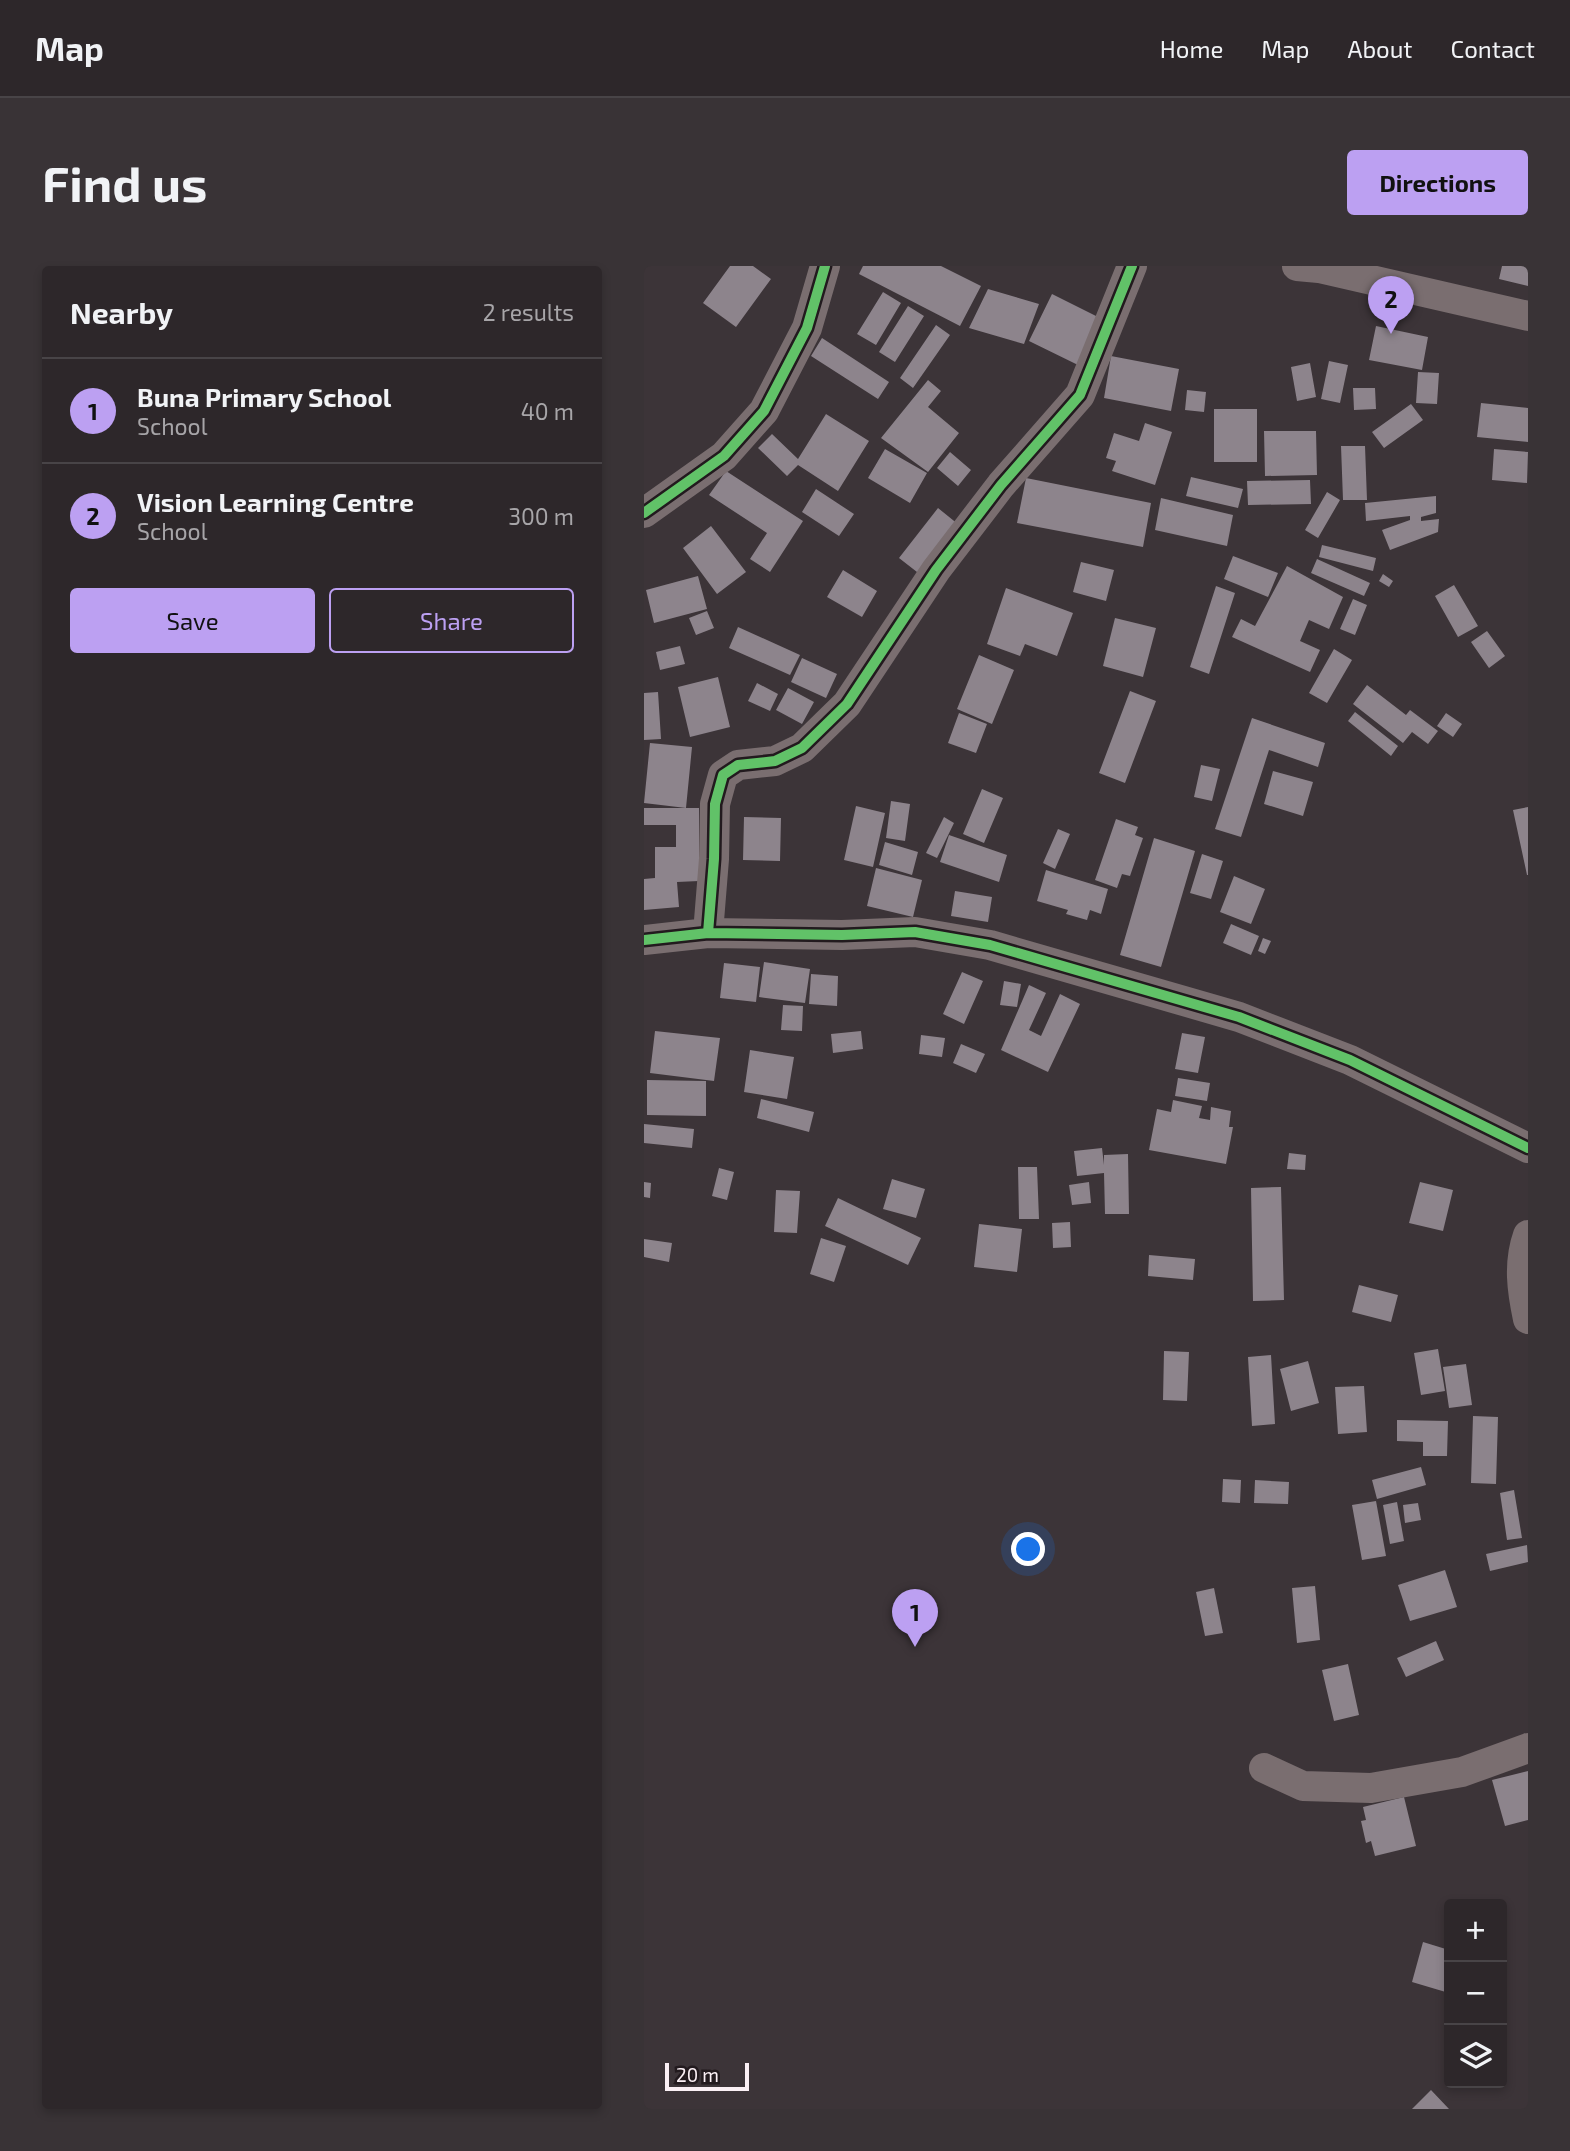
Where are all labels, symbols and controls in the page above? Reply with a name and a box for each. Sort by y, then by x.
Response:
text: Map [35,28,104,68]
text: Home [1160,34,1223,63]
text: Map [1261,34,1309,63]
text: About [1347,34,1413,63]
text: Contact [1451,34,1535,63]
button: Directions [1347,150,1528,215]
text: Find us [42,153,207,212]
pin: 2 [1368,276,1414,334]
text: Nearby [70,294,173,330]
text: 2 results [483,298,574,326]
text: Buna Primary School [137,381,391,412]
text: 1 [88,397,98,425]
text: 40 m [521,397,574,425]
text: School [137,412,207,440]
text: Vision Learning Centre [137,486,414,517]
text: 2 [86,502,100,530]
text: 300 m [508,502,574,530]
text: School [137,517,207,545]
button: Save [70,588,315,653]
button: Share [329,588,574,653]
your location [1011,1532,1045,1566]
pin: 1 [892,1589,938,1647]
map controls [1444,1899,1507,2088]
button: + [1444,1899,1507,1962]
button: − [1444,1962,1507,2025]
button: layers [1444,2025,1507,2088]
scale bar [665,2060,749,2092]
text: 20 m [676,2063,719,2086]

